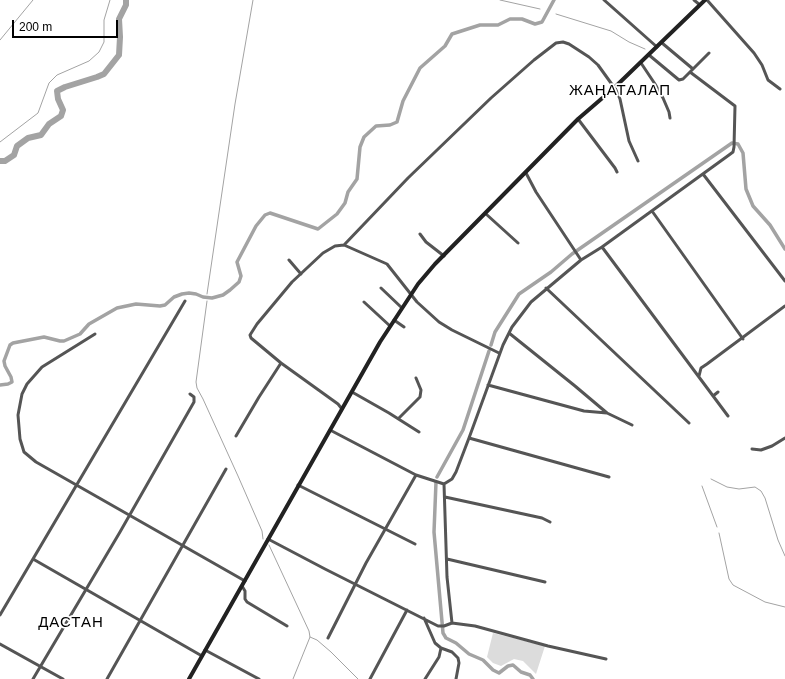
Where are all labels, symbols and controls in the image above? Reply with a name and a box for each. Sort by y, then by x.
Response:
scale bar [14,12,120,38]
text: 200 m [19,20,52,34]
district label: ЖАҢАТАЛАП [569,82,671,100]
district label: ДАСТАН [38,614,104,632]

